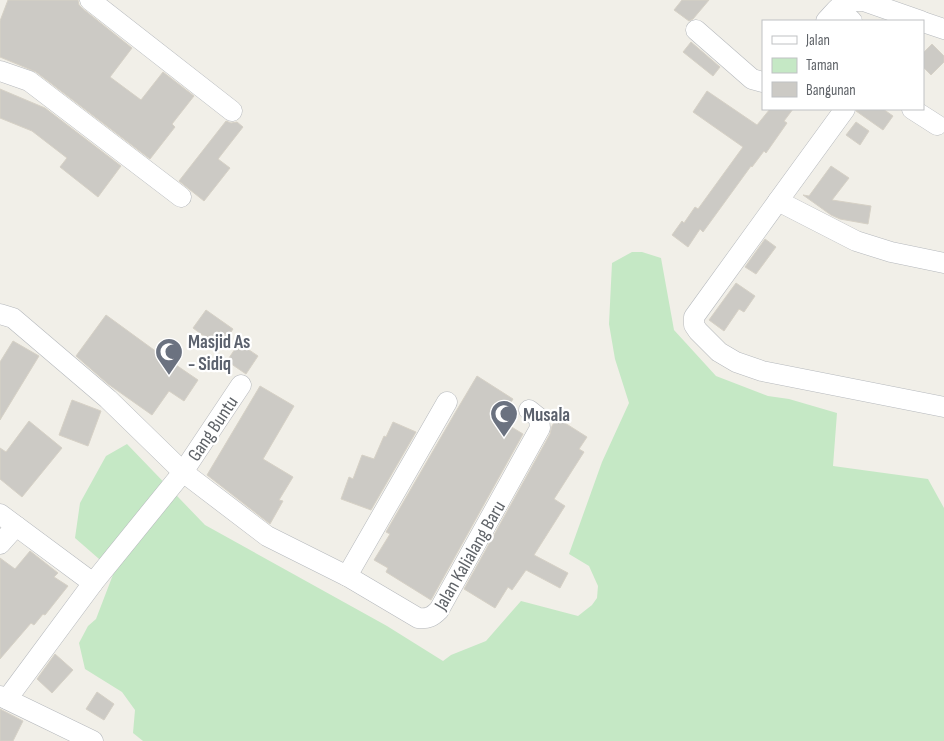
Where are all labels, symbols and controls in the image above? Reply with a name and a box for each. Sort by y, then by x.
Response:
legend [762,20,924,110]
text: Jalan [805,31,830,50]
text: Taman [806,56,839,75]
text: Bangunan [806,81,856,100]
place label: Masjid As - Sidiq [188,331,250,376]
mosque icon: Masjid As - Sidiq [154,337,184,376]
street label: Gang Buntu [183,392,243,466]
mosque icon: Musala [489,399,519,438]
place label: Musala [523,404,570,427]
street label: Jalan Kalialang Baru [429,497,511,615]

